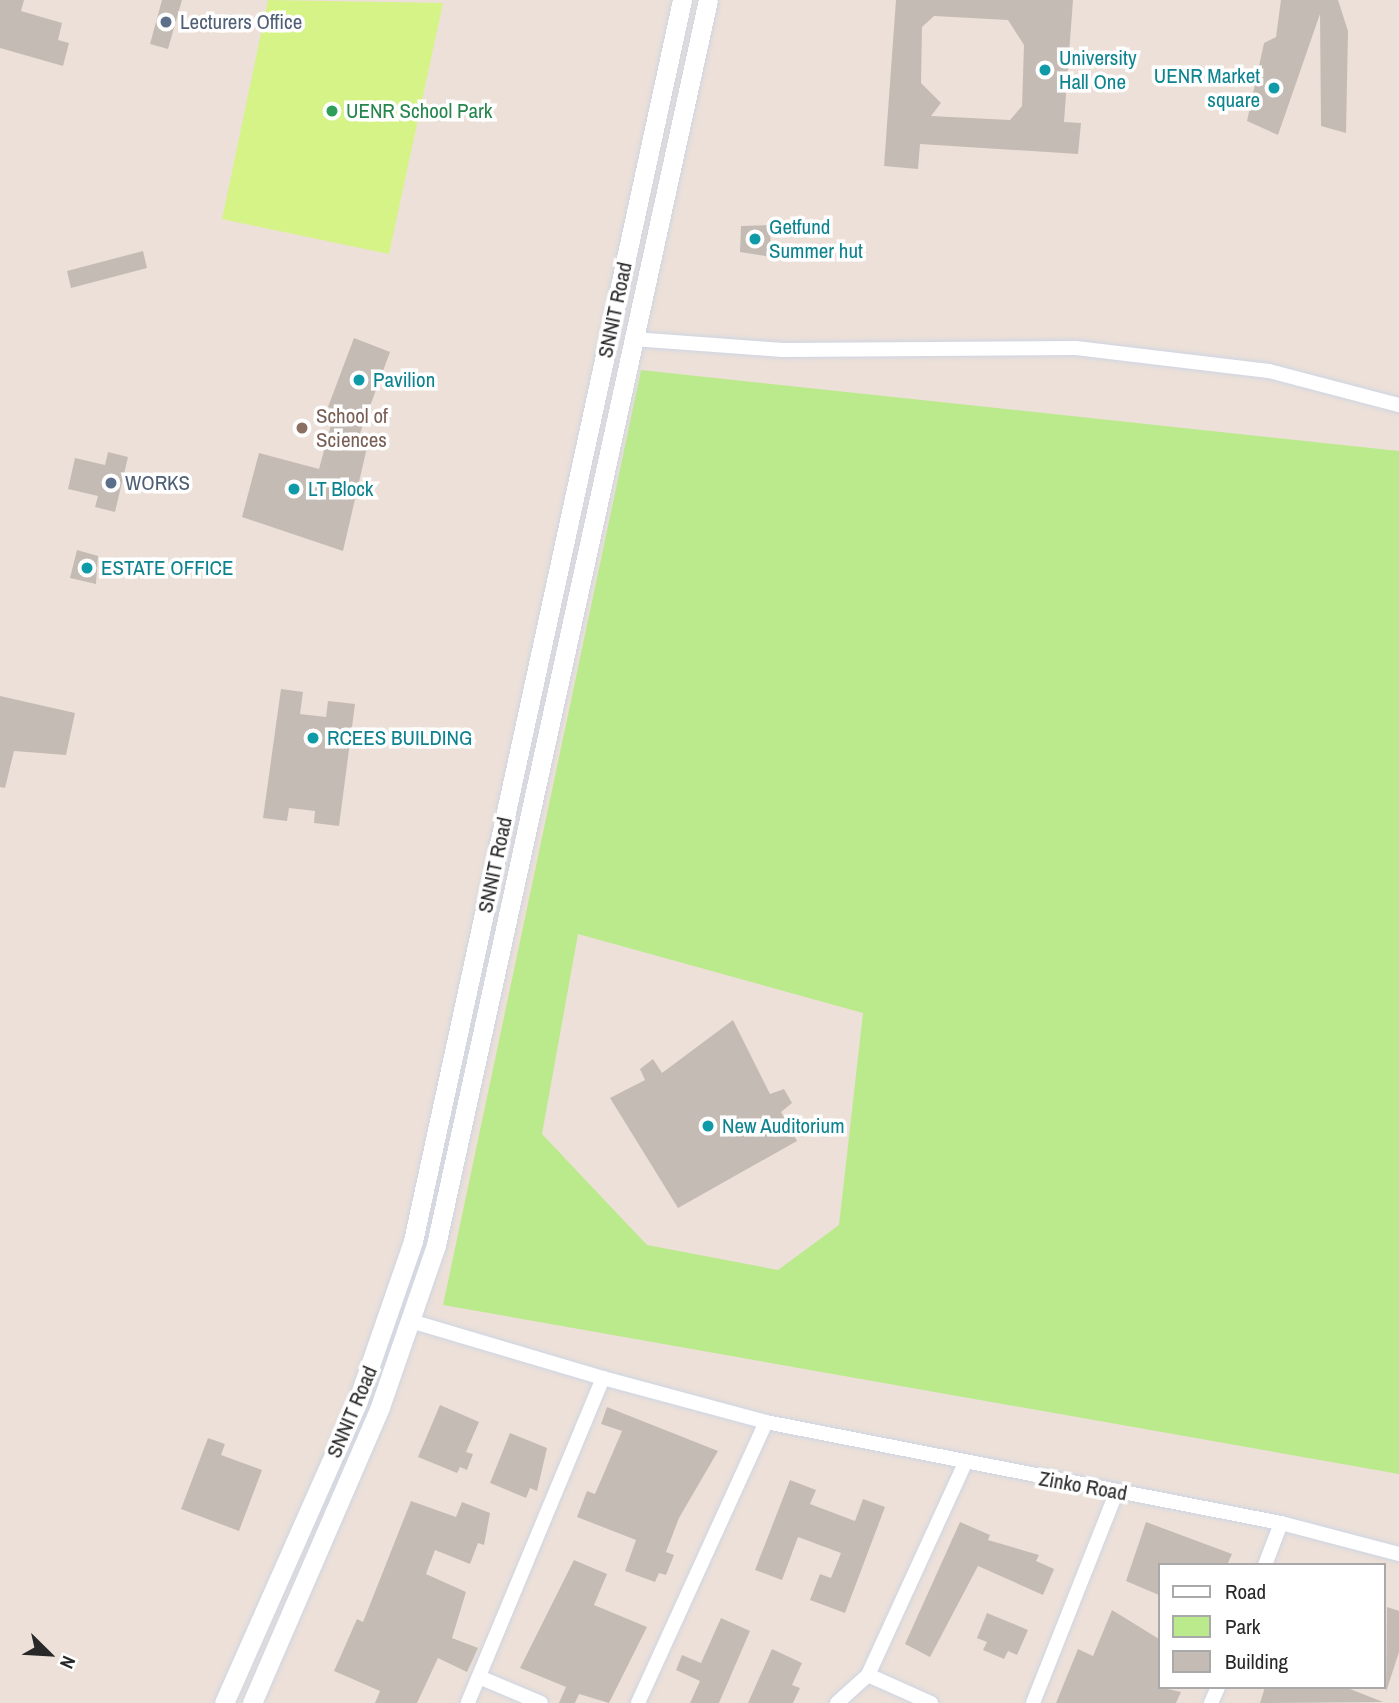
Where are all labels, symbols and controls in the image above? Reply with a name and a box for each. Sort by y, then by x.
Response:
place label: Lecturers Office [180,9,302,35]
marker: Lecturers Office [158,14,174,30]
place label: University Hall One [1059,45,1137,95]
marker: University Hall One [1037,62,1053,78]
place label: UENR Market square [1154,63,1260,113]
marker: UENR Market square [1266,80,1282,96]
place label: UENR School Park [346,98,492,124]
marker: UENR School Park [324,103,340,119]
place label: Getfund Summer hut [769,214,863,264]
marker: Getfund Summer hut [747,231,763,247]
street label: SNNIT Road [593,260,637,360]
place label: Pavilion [373,367,435,393]
marker: Pavilion [351,372,367,388]
place label: School of Sciences [316,403,388,453]
marker: School of Sciences [294,420,310,436]
place label: WORKS [125,470,190,496]
marker: WORKS [103,475,119,491]
place label: LT Block [308,476,374,502]
marker: LT Block [286,481,302,497]
place label: ESTATE OFFICE [101,555,233,581]
marker: ESTATE OFFICE [79,560,95,576]
place label: RCEES BUILDING [327,725,472,751]
marker: RCEES BUILDING [305,730,321,746]
street label: SNNIT Road [473,815,517,915]
place label: New Auditorium [722,1113,845,1139]
marker: New Auditorium [700,1118,716,1134]
street label: SNNIT Road [321,1362,383,1462]
street label: Zinko Road [1037,1466,1129,1506]
legend [1158,1563,1385,1689]
text: Road [1225,1577,1266,1606]
text: Park [1225,1612,1260,1641]
north arrow [14,1619,84,1689]
text: Building [1225,1647,1288,1676]
text: N [54,1652,82,1673]

